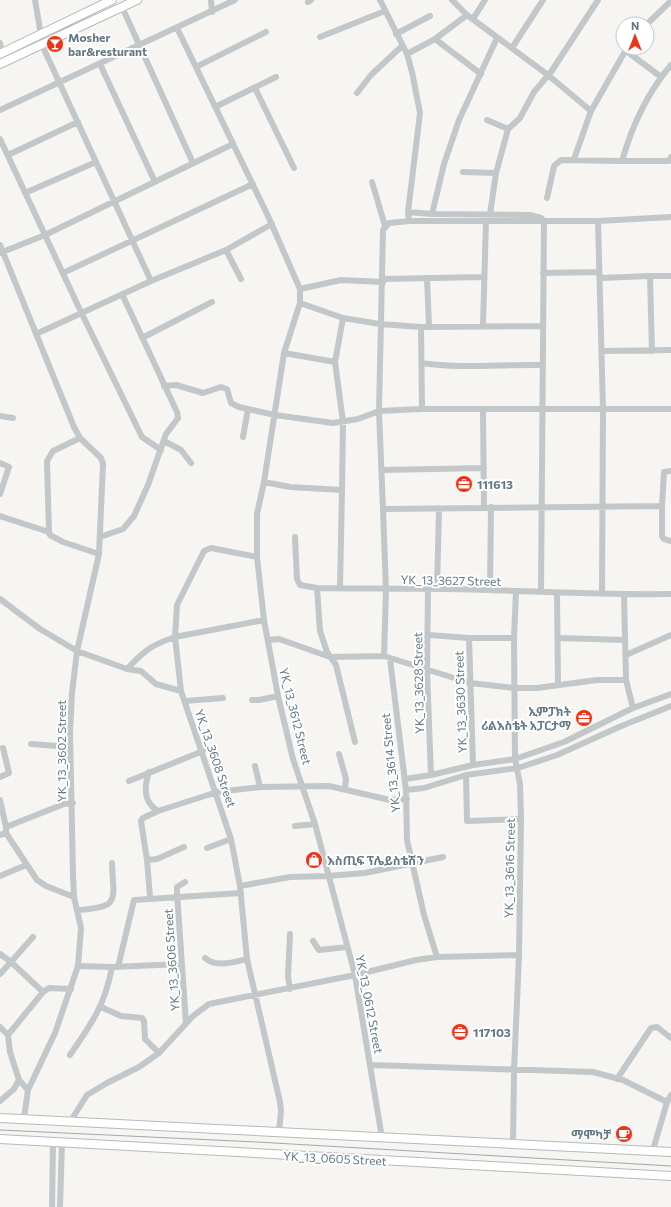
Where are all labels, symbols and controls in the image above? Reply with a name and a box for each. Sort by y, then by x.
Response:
north arrow [615,16,655,56]
text: N [631,19,639,32]
place label: Mosher bar&resturant [68,30,147,58]
bar icon: Mosher bar&resturant [45,34,65,54]
office icon: 111613 [454,474,474,494]
place label: 111613 [477,477,513,491]
street label: YK_13_3627 Street [400,572,502,588]
street label: YK_13_3628 Street [410,632,426,734]
street label: YK_13_3630 Street [451,650,469,753]
street label: YK_13_3612 Street [277,666,315,766]
street label: YK_13_3602 Street [54,700,68,802]
place label: ኢምፓክት ሪልእስቴት አፓርታማ [481,704,572,732]
street label: YK_13_3608 Street [193,707,239,809]
office icon: ኢምፓክት ሪልእስቴት አፓርታማ [574,708,594,728]
street label: YK_13_3614 Street [378,712,402,814]
street label: YK_13_3616 Street [501,818,517,918]
shop icon: እስጢፍ ፕሌይስቴሽን [304,850,324,870]
place label: እስጢፍ ፕሌይስቴሽን [327,853,424,867]
street label: YK_13_3606 Street [160,908,182,1012]
street label: YK_13_0612 Street [354,953,386,1055]
office icon: 117103 [450,1022,470,1042]
place label: 117103 [473,1025,511,1039]
cafe icon: ማሞካቻ [614,1124,634,1144]
place label: ማሞካቻ [571,1127,611,1141]
street label: YK_13_0605 Street [283,1148,387,1168]

